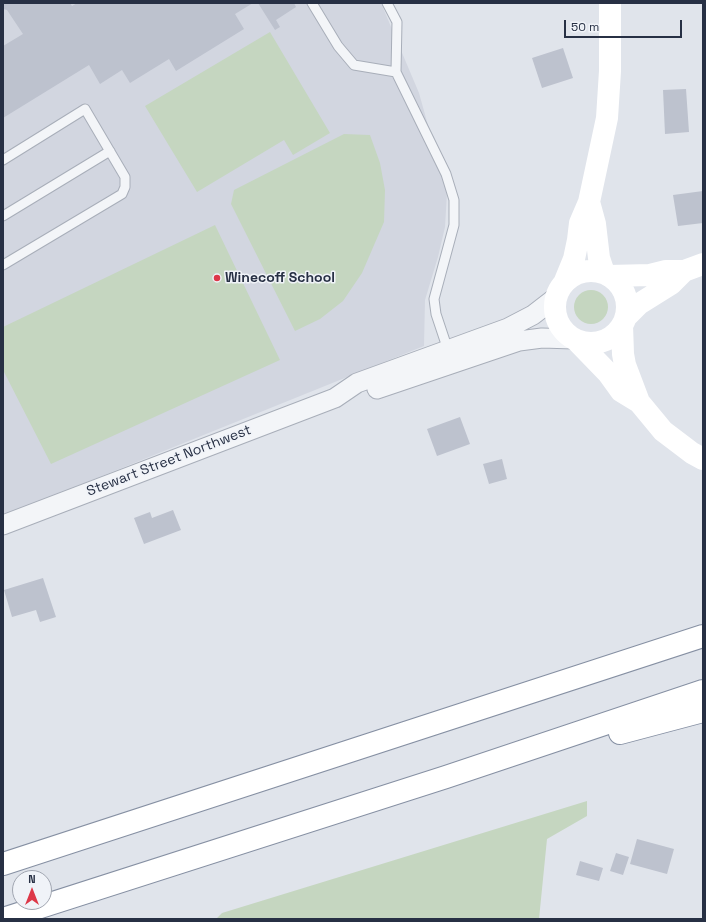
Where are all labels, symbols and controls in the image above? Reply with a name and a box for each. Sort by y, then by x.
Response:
scale bar [566,12,684,38]
text: 50 m [571,19,599,35]
place label: Winecoff School [225,270,335,286]
marker: Winecoff School [212,273,222,283]
street label: Stewart Street Northwest [84,422,254,500]
north arrow [12,870,52,910]
text: N [28,872,36,886]

